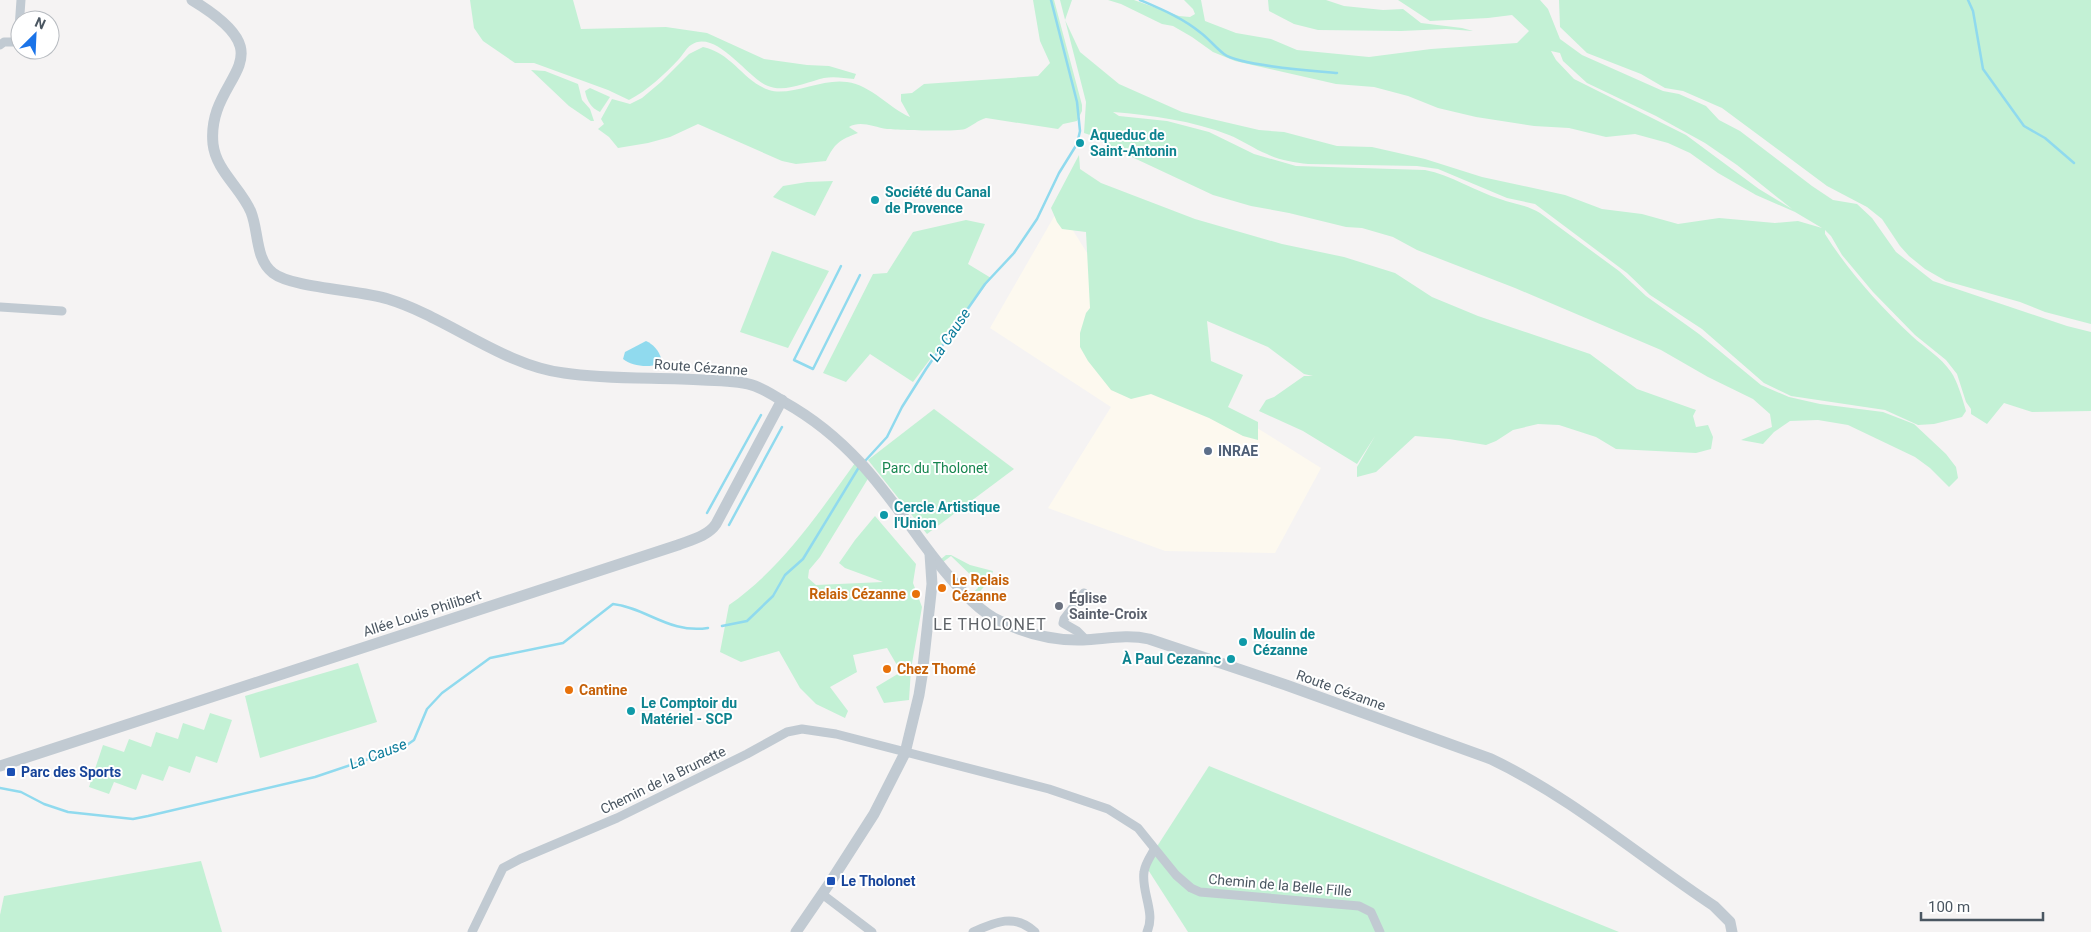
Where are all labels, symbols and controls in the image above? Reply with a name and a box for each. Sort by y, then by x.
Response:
north arrow [10,10,60,60]
text: N [33,14,48,32]
place label: Aqueduc de Saint-Antonin [1090,127,1177,159]
marker: Aqueduc de Saint-Antonin [1074,137,1086,149]
place label: Société du Canal de Provence [885,184,991,216]
marker: Société du Canal de Provence [869,194,881,206]
water label: La Cause [926,305,974,365]
street label: Route Cézanne [654,356,748,378]
place label: INRAE [1218,443,1258,459]
marker: INRAE [1202,445,1214,457]
park label: Parc du Tholonet [882,460,988,476]
place label: Cercle Artistique l'Union [894,499,1000,531]
marker: Cercle Artistique l'Union [878,509,890,521]
place label: Le Relais Cézanne [952,572,1009,604]
marker: Le Relais Cézanne [936,582,948,594]
street label: Allée Louis Philibert [361,586,484,640]
place label: Relais Cézanne [809,586,906,602]
marker: Relais Cézanne [910,588,922,600]
place label: Église Sainte-Croix [1069,589,1148,622]
marker: Église Sainte-Croix [1053,600,1065,612]
district label: LE THOLONET [933,615,1047,634]
place label: Moulin de Cézanne [1253,626,1316,658]
marker: Moulin de Cézanne [1237,636,1249,648]
place label: À Paul Cezannc [1122,650,1221,667]
marker: À Paul Cezannc [1225,653,1237,665]
place label: Chez Thomé [897,661,976,677]
marker: Chez Thomé [881,663,893,675]
street label: Route Cézanne [1294,666,1388,714]
place label: Cantine [579,682,628,698]
marker: Cantine [563,684,575,696]
place label: Le Comptoir du Matériel - SCP [641,695,737,727]
marker: Le Comptoir du Matériel - SCP [625,705,637,717]
water label: La Cause [347,735,410,773]
street label: Chemin de la Brunette [598,743,728,817]
place label: Parc des Sports [21,764,121,780]
marker: Parc des Sports [5,766,17,778]
street label: Chemin de la Belle Fille [1208,871,1352,899]
place label: Le Tholonet [841,873,916,889]
marker: Le Tholonet [825,875,837,887]
scale bar [1921,890,2044,922]
text: 100 m [1928,898,1970,916]

